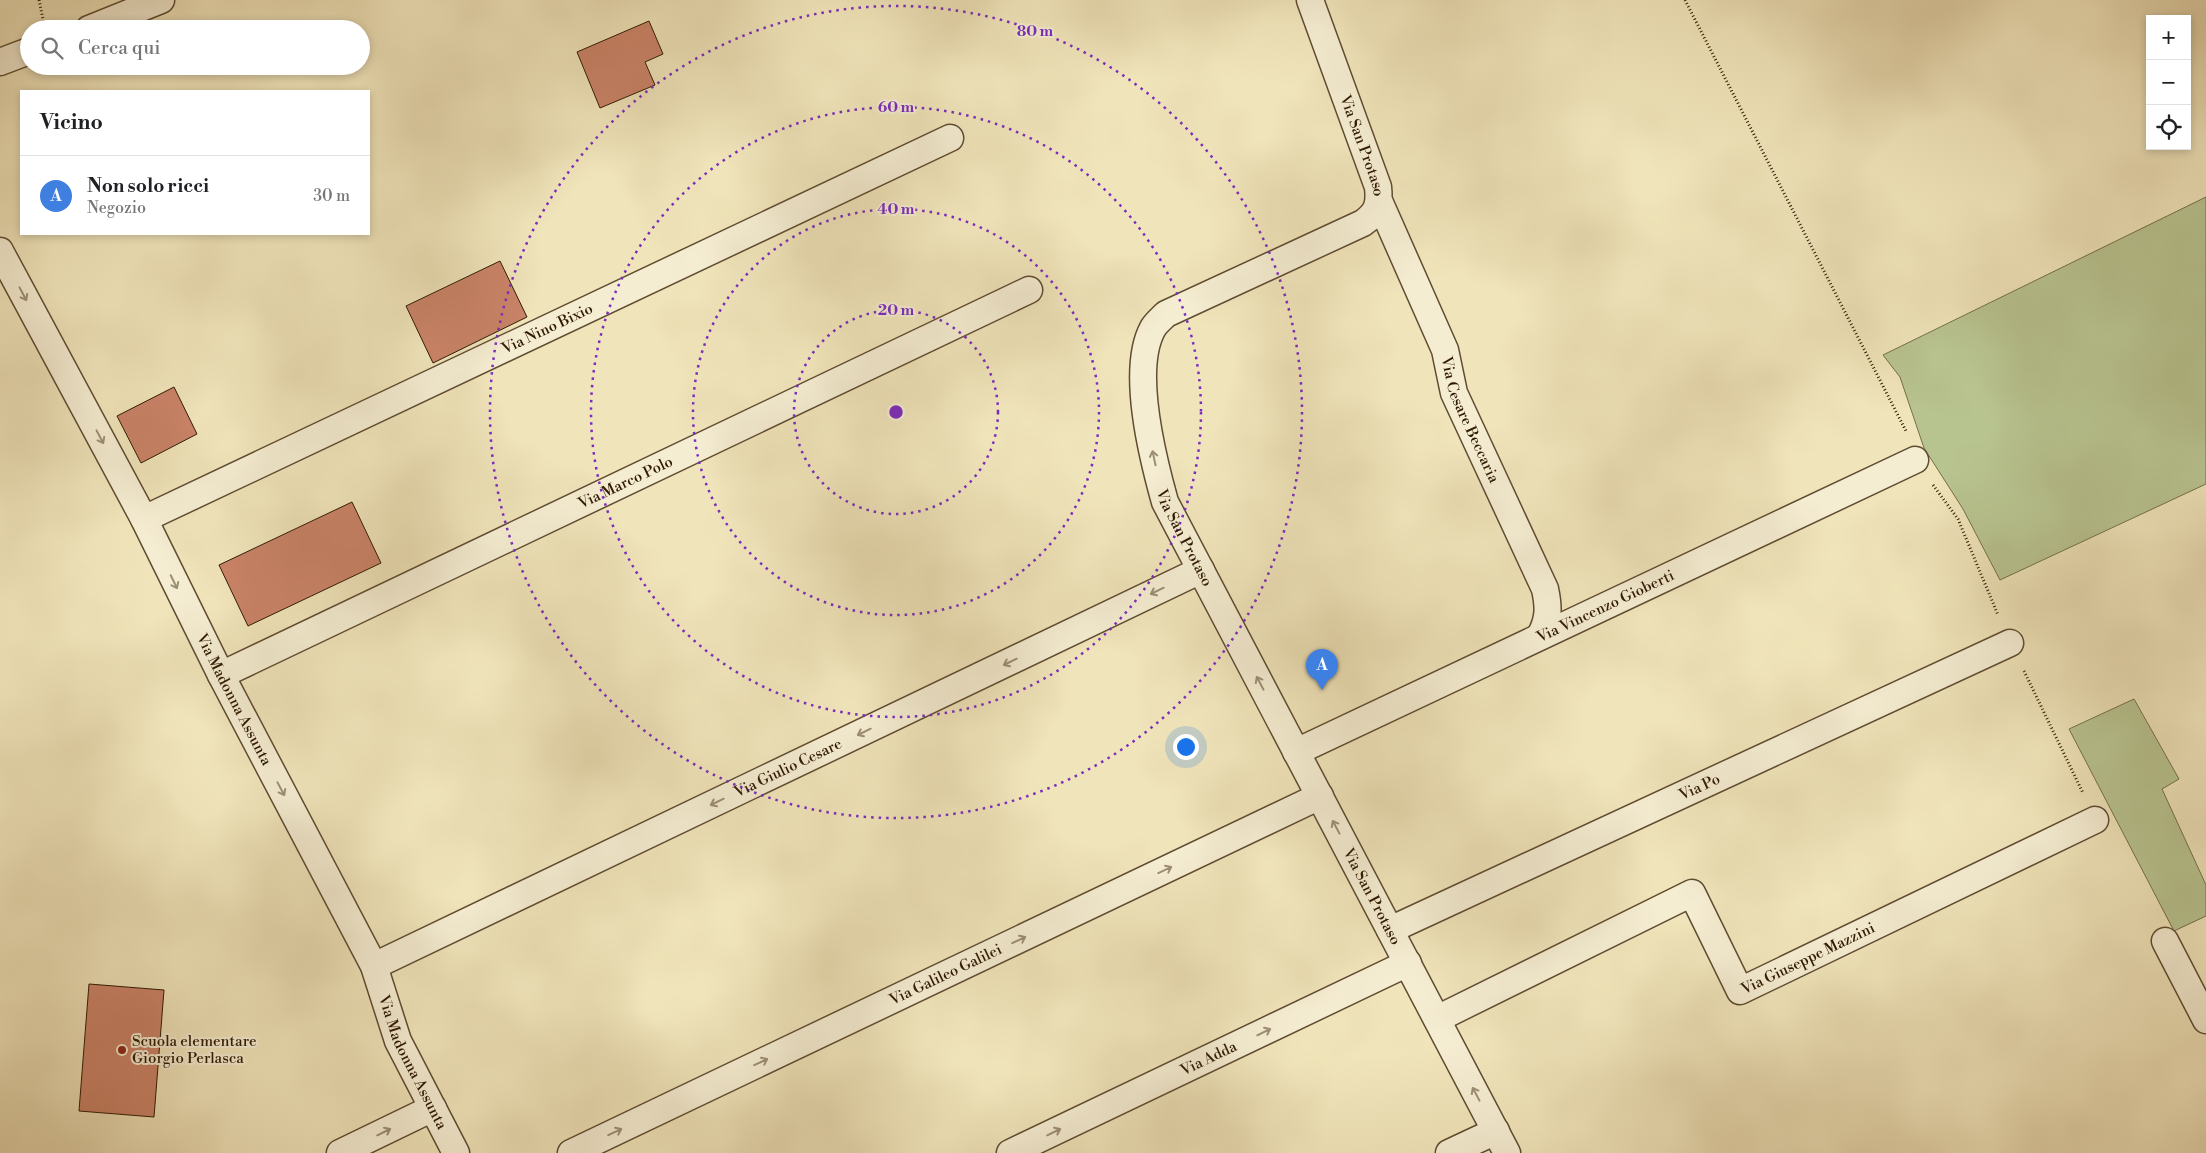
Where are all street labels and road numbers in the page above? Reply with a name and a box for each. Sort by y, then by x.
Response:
street label: Via San Protaso [1335,91,1388,197]
street label: Via Nino Bixio [498,299,596,358]
street label: Via Cesare Beccaria [1437,354,1504,486]
street label: Via Marco Polo [574,452,676,513]
street label: Via San Protaso [1152,486,1217,590]
street label: Via Vincenzo Gioberti [1533,565,1677,647]
street label: Via Madonna Assunta [192,629,277,769]
street label: Via Giulio Cesare [730,734,845,802]
street label: Via Po [1675,769,1723,805]
street label: Via San Protaso [1338,844,1405,948]
street label: Via Giuseppe Mazzini [1737,918,1878,999]
street label: Via Galileo Galilei [885,940,1005,1010]
street label: Via Madonna Assunta [374,992,452,1133]
street label: Via Adda [1176,1036,1240,1080]

